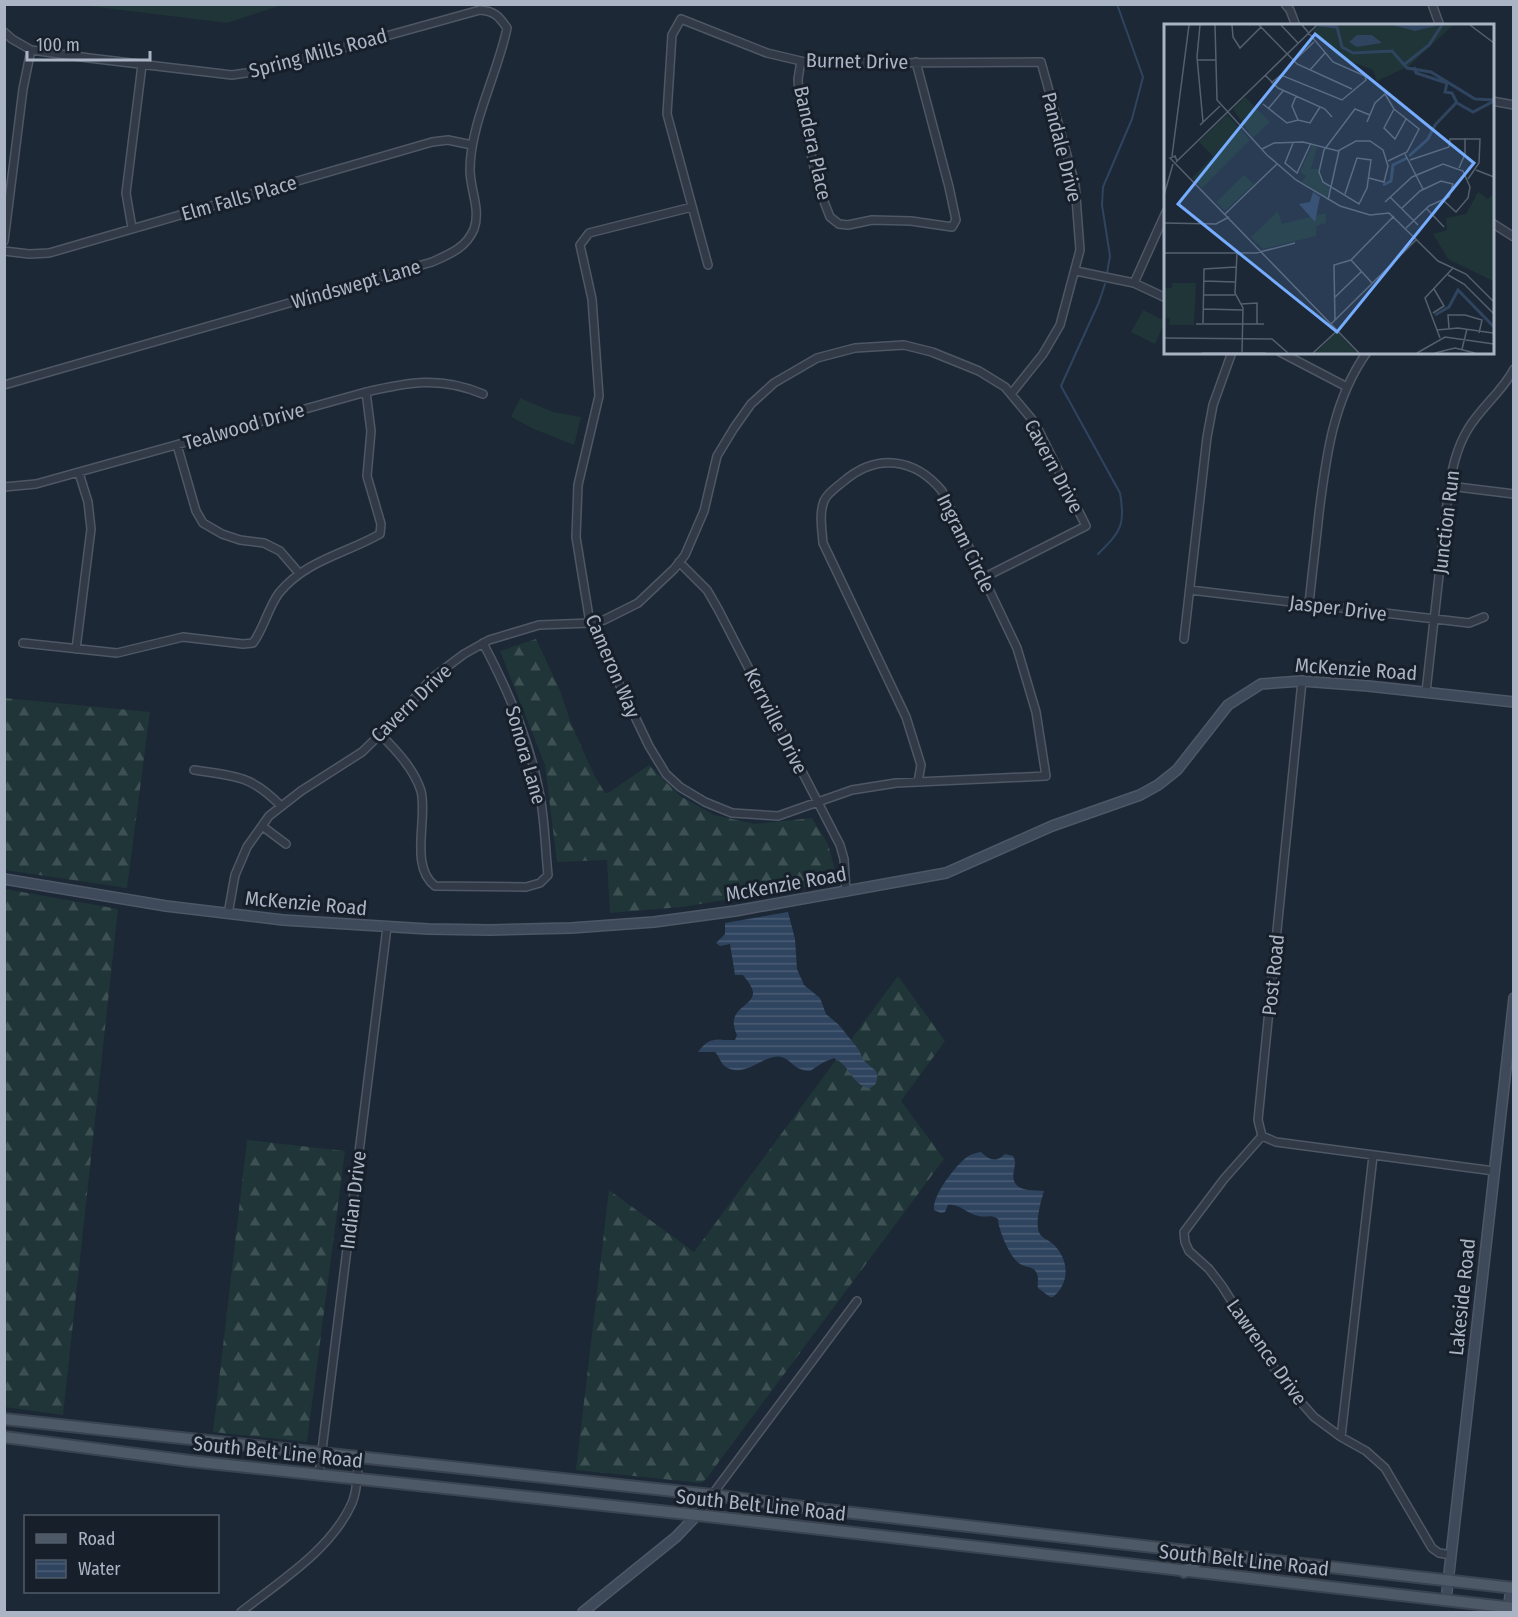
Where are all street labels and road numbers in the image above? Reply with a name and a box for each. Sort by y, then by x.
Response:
street label: Spring Mills Road [246,23,390,83]
street label: Burnet Drive [806,48,908,74]
street label: Bandera Place [789,84,837,202]
street label: Pandale Drive [1037,90,1087,204]
street label: Elm Falls Place [179,170,299,226]
street label: Windswept Lane [289,254,423,314]
street label: Tealwood Drive [181,397,307,455]
street label: Cavern Drive [1019,415,1089,517]
street label: Junction Run [1428,469,1464,575]
street label: Ingram Circle [932,490,1000,596]
street label: Jasper Drive [1288,590,1388,626]
street label: Cameron Way [580,611,646,721]
street label: McKenzie Road [1294,653,1418,685]
street label: Cavern Drive [366,659,456,747]
street label: Kerrville Drive [739,664,813,778]
street label: Sonora Lane [501,703,551,807]
street label: McKenzie Road [724,862,848,906]
street label: McKenzie Road [244,886,368,920]
street label: Post Road [1257,933,1289,1017]
street label: Indian Drive [335,1149,371,1251]
street label: Lakeside Road [1444,1237,1480,1357]
street label: Lawrence Drive [1222,1295,1312,1409]
street label: South Belt Line Road [192,1431,364,1473]
street label: South Belt Line Road [675,1484,847,1526]
street label: South Belt Line Road [1158,1539,1330,1581]

